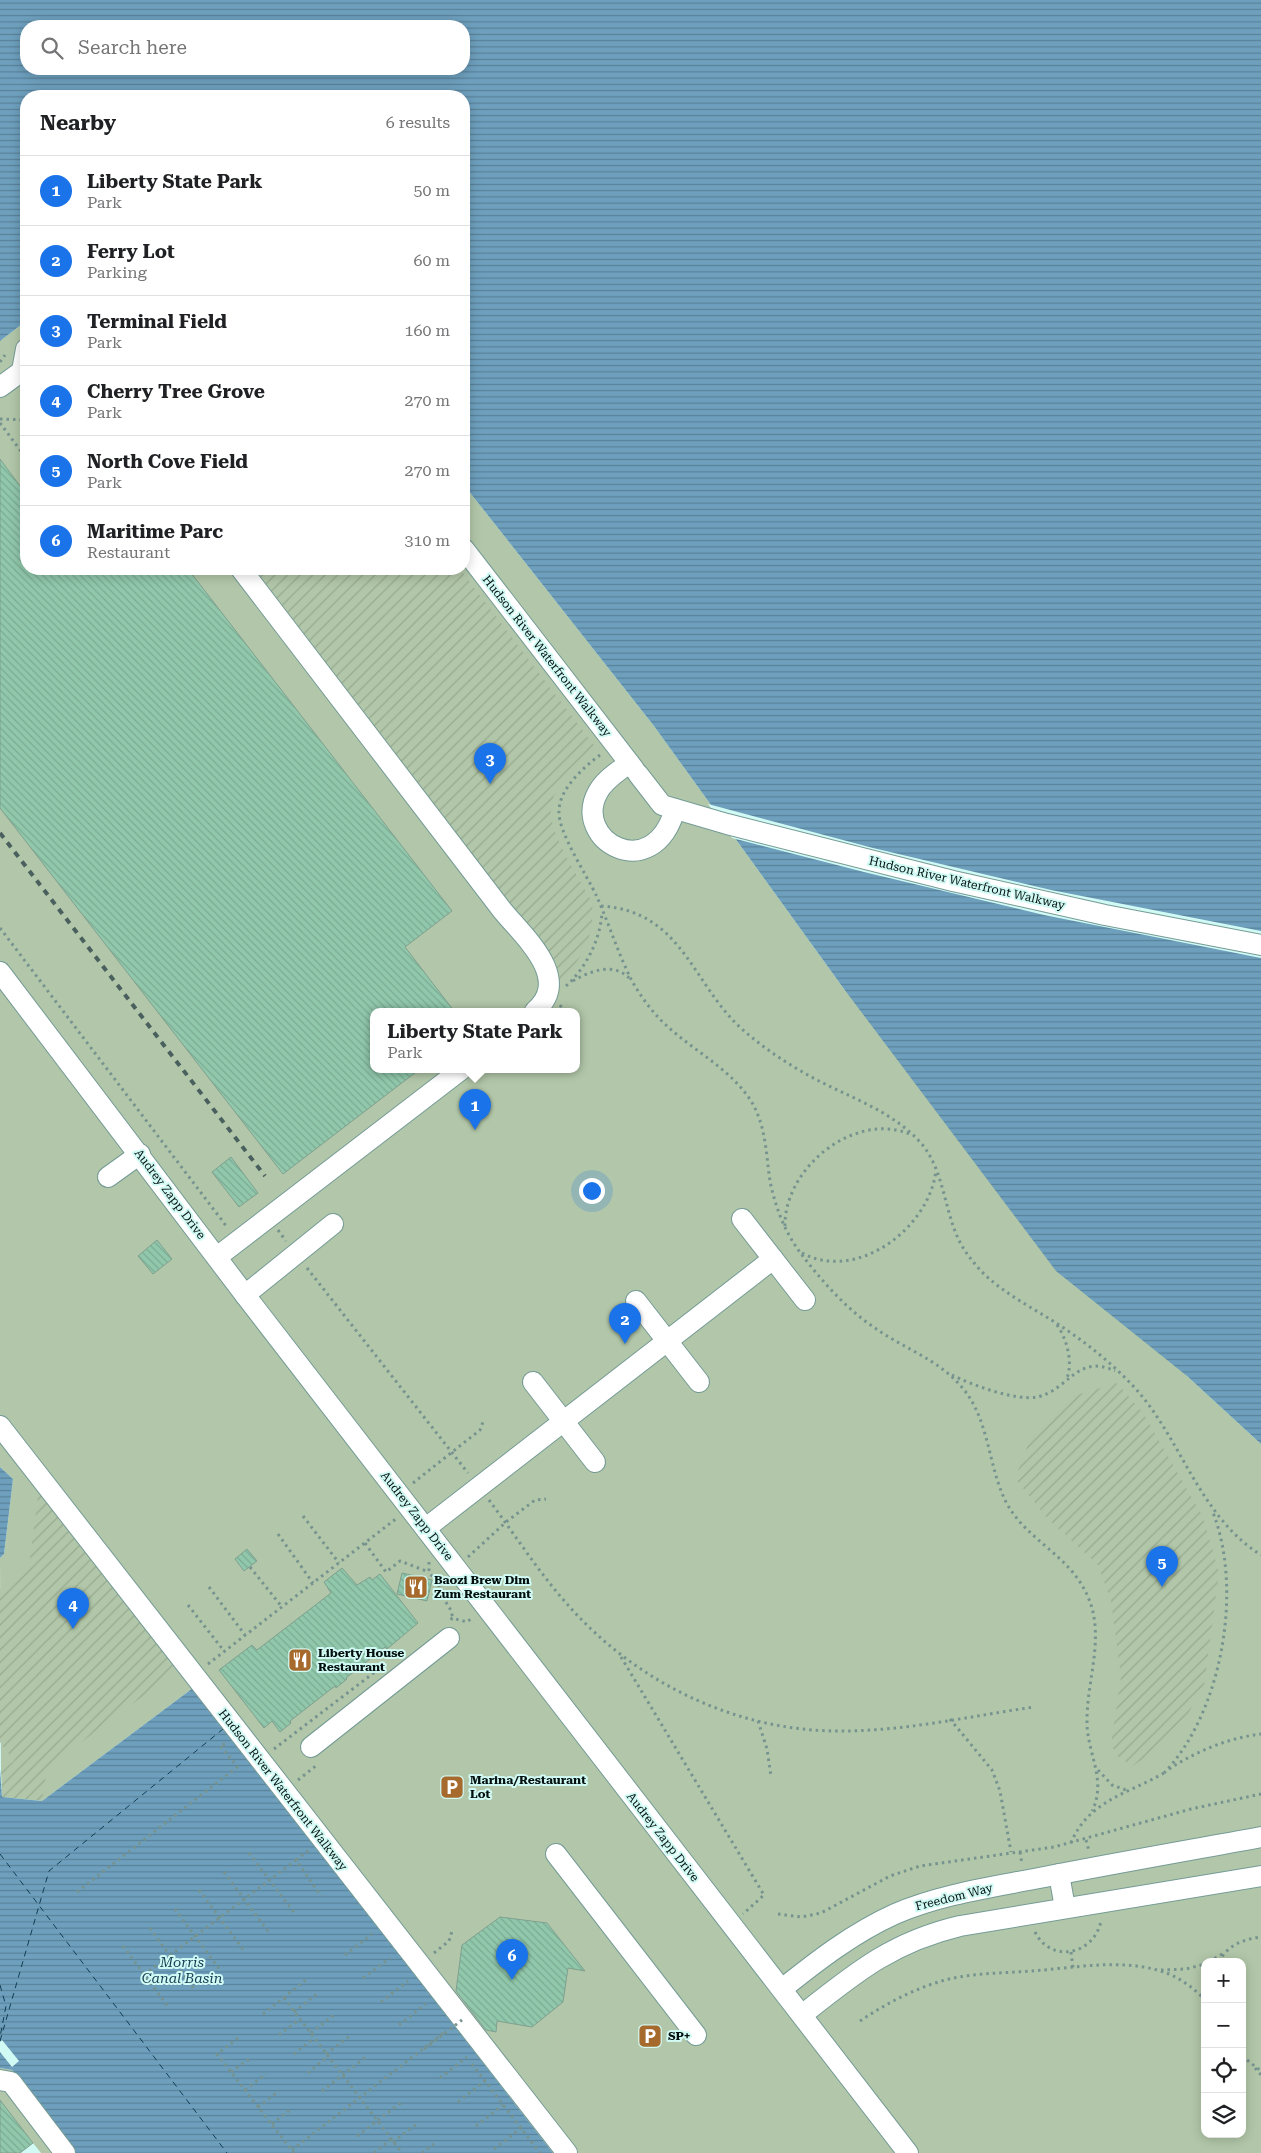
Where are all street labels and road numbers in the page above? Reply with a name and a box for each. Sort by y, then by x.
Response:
street label: Hudson River Waterfront Walkway [480,573,615,740]
street label: Hudson River Waterfront Walkway [868,854,1067,913]
street label: Audrey Zapp Drive [132,1146,209,1242]
street label: Audrey Zapp Drive [378,1469,456,1564]
street label: Hudson River Waterfront Walkway [216,1707,351,1874]
street label: Audrey Zapp Drive [624,1790,702,1885]
street label: Freedom Way [914,1880,995,1913]

